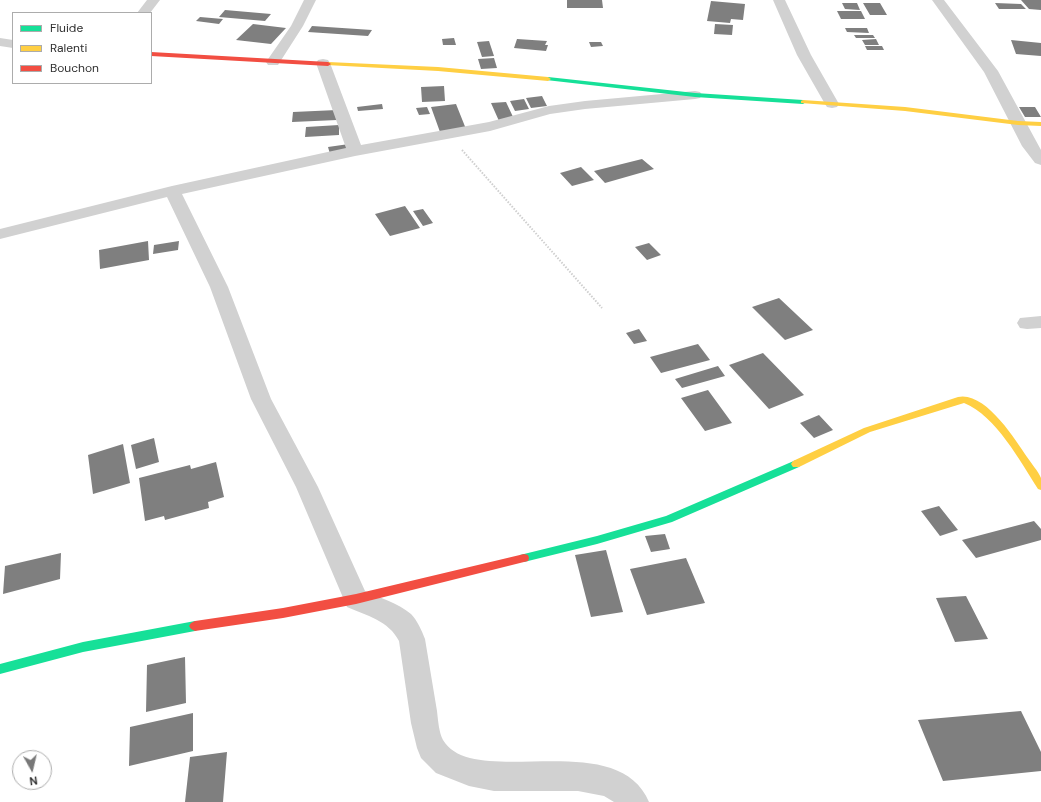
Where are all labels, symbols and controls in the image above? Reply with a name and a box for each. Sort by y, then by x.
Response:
legend [12,12,152,84]
text: Fluide [50,20,83,36]
text: Ralenti [50,40,87,56]
text: Bouchon [50,60,99,76]
north arrow [12,750,52,790]
text: N [29,773,38,788]

